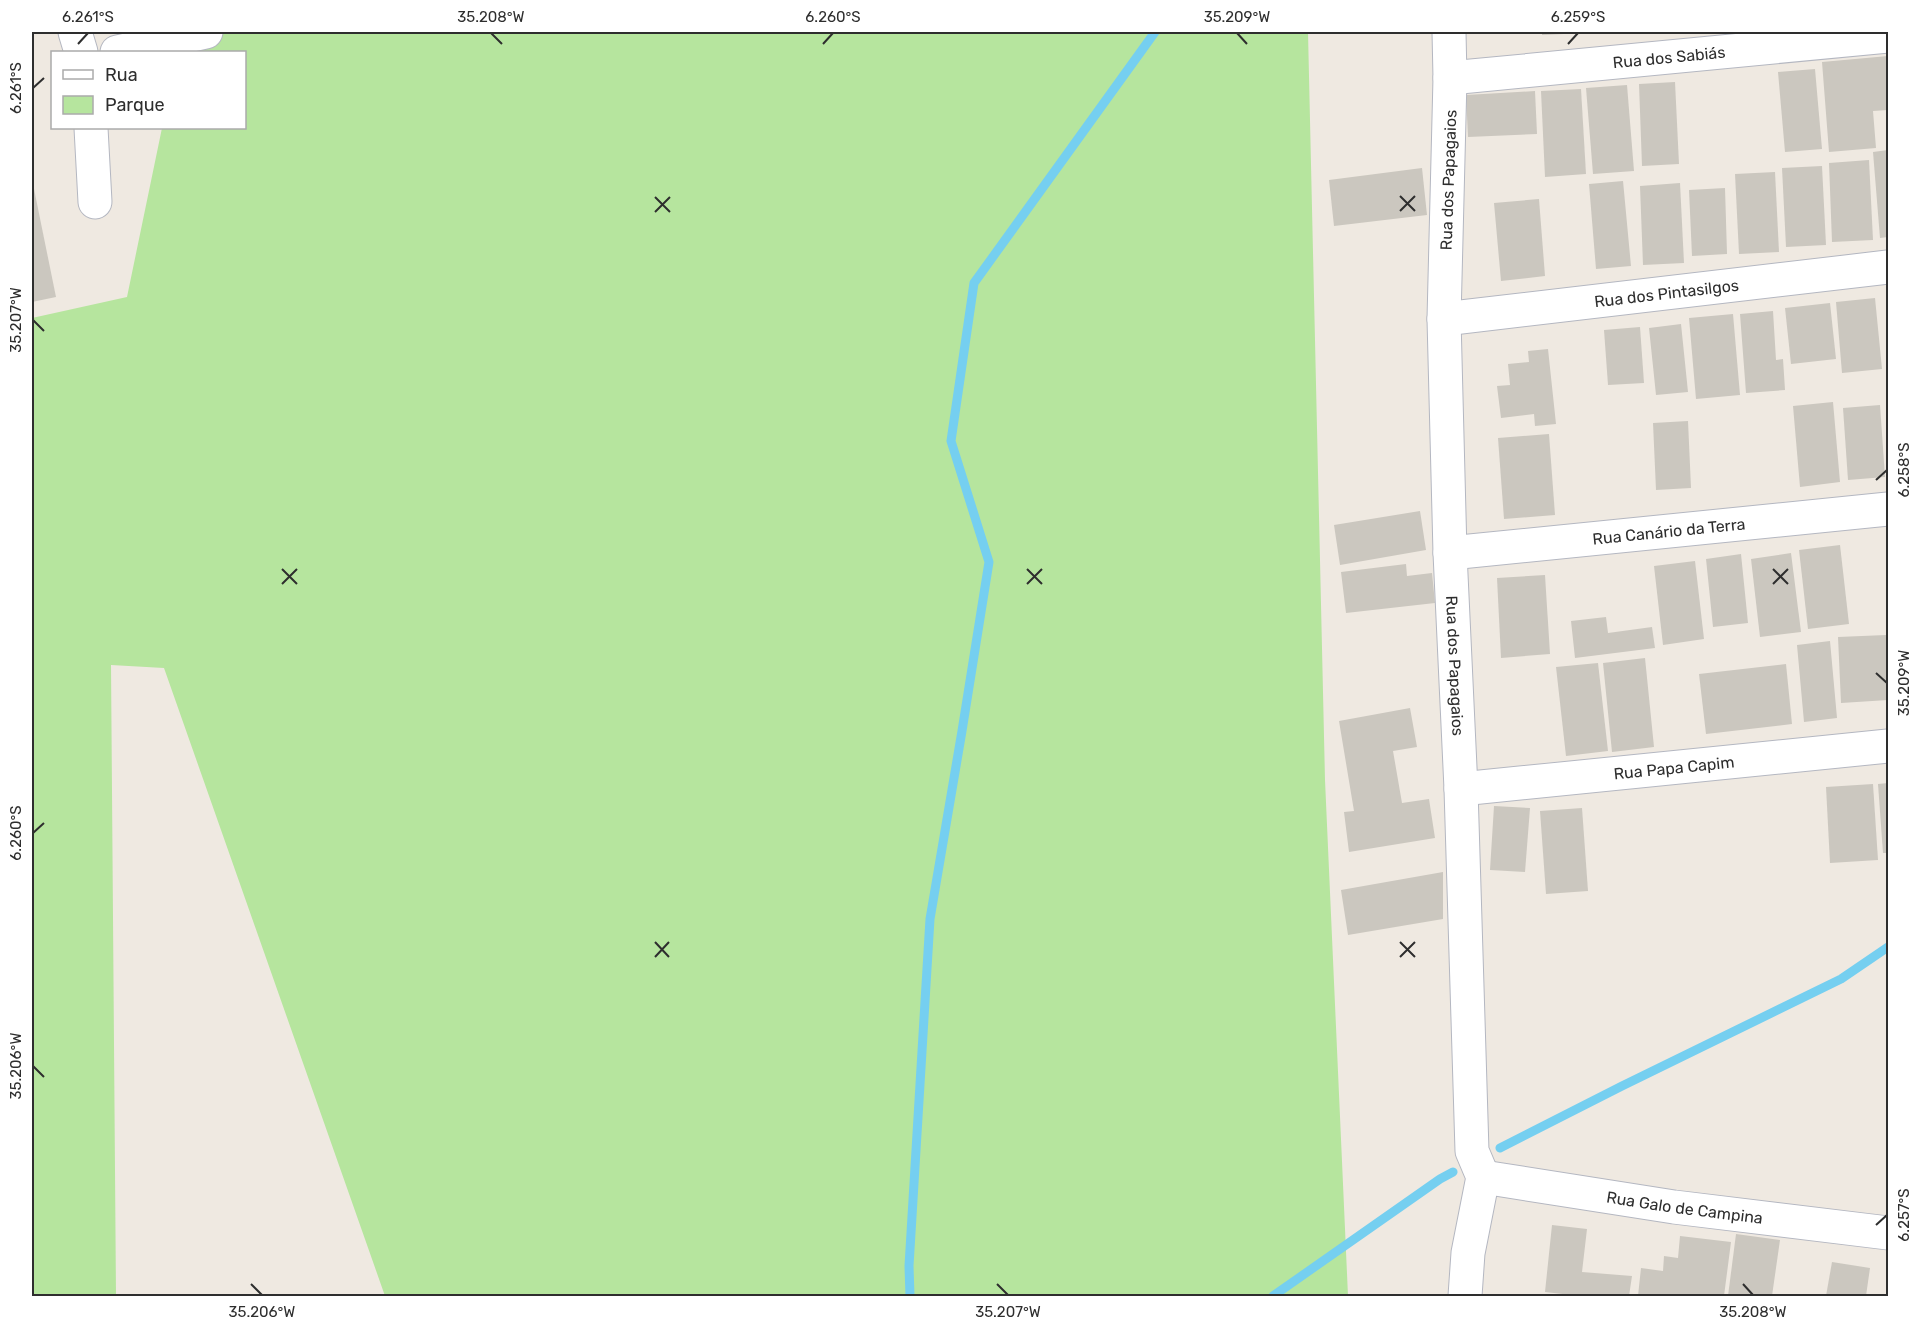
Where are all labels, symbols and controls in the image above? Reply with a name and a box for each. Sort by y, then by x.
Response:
text: 6.261°S [62,8,114,26]
text: 35.208°W [457,8,525,26]
text: 6.260°S [805,8,861,26]
text: 35.209°W [1204,8,1270,26]
text: 6.259°S [1551,8,1605,26]
street label: Rua dos Sabiás [1612,43,1726,72]
legend [51,51,246,129]
text: 6.261°S [7,62,25,114]
text: Rua [105,64,138,86]
text: Parque [105,94,165,116]
street label: Rua dos Papagaios [1437,109,1460,251]
street label: Rua dos Pintasilgos [1593,276,1740,311]
text: 35.207°W [7,287,25,353]
text: 6.258°S [1895,442,1913,498]
street label: Rua Canário da Terra [1592,514,1746,549]
street label: Rua dos Papagaios [1442,595,1468,736]
text: 35.209°W [1895,650,1913,716]
street label: Rua Papa Capim [1613,753,1735,784]
text: 6.260°S [7,805,25,861]
text: 35.206°W [7,1033,25,1099]
street label: Rua Galo de Campina [1605,1188,1764,1228]
text: 6.257°S [1895,1188,1913,1242]
text: 35.206°W [229,1303,295,1321]
text: 35.207°W [975,1303,1041,1321]
text: 35.208°W [1719,1303,1787,1321]

